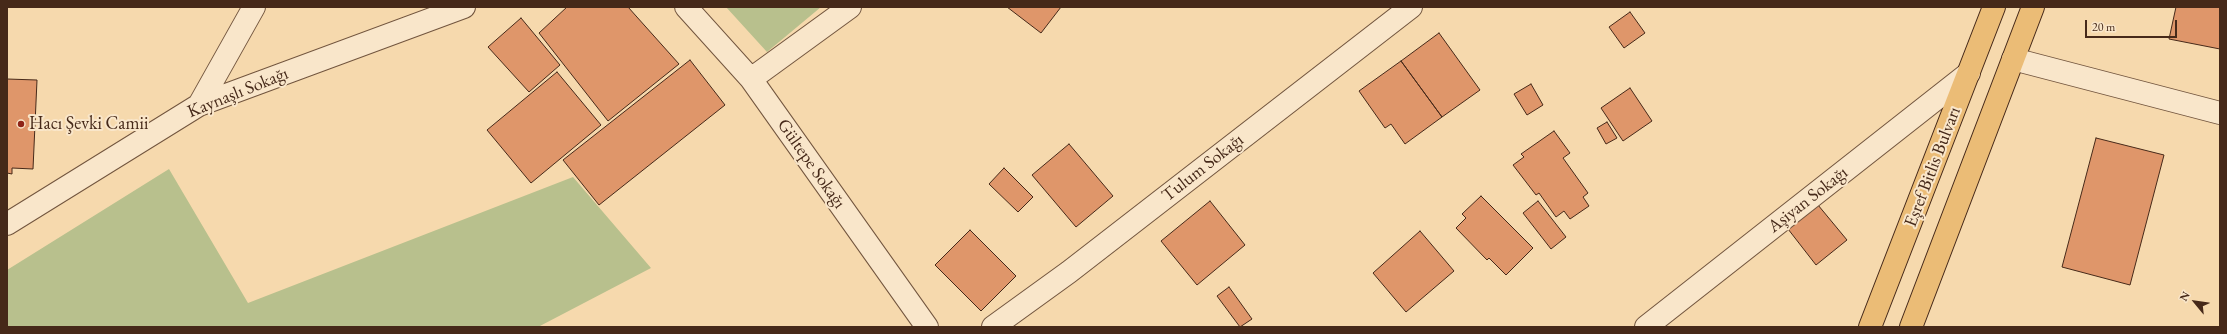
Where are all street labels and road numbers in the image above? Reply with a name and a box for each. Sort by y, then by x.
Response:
street label: Kaynaşlı Sokağı [184,63,292,123]
street label: Eşref Bitlis Bulvarı [1900,104,1966,230]
street label: Gültepe Sokağı [772,115,850,213]
street label: Tulum Sokağı [1158,129,1248,207]
street label: Aşiyan Sokağı [1764,162,1852,238]

